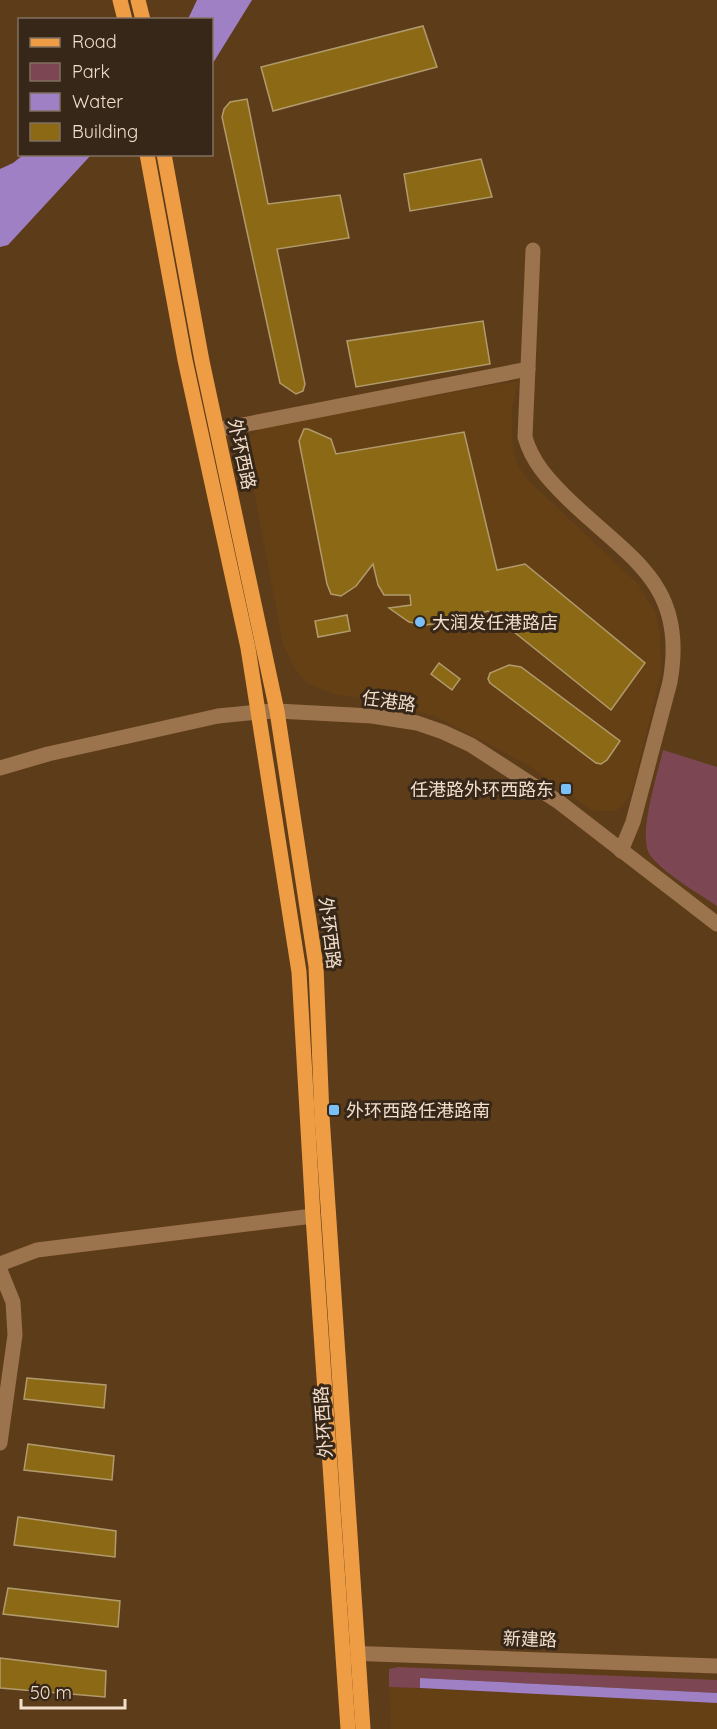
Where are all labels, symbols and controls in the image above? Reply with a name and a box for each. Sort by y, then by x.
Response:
legend [18,18,213,156]
text: Road [72,30,117,53]
text: Park [72,60,110,83]
text: Water [72,90,123,113]
text: Building [72,120,138,143]
street label: 外环西路 [223,416,261,492]
place label: 大润发任港路店 [432,611,558,634]
marker: 大润发任港路店 [413,615,427,629]
street label: 任港路 [361,686,417,716]
place label: 任港路外环西路东 [410,778,554,801]
marker: 任港路外环西路东 [559,782,573,796]
street label: 外环西路 [314,896,346,970]
place label: 外环西路任港路南 [346,1099,490,1122]
marker: 外环西路任港路南 [327,1103,341,1117]
street label: 外环西路 [309,1385,337,1459]
street label: 新建路 [503,1627,557,1651]
scale bar [21,1672,124,1710]
text: 50 m [30,1681,72,1704]

